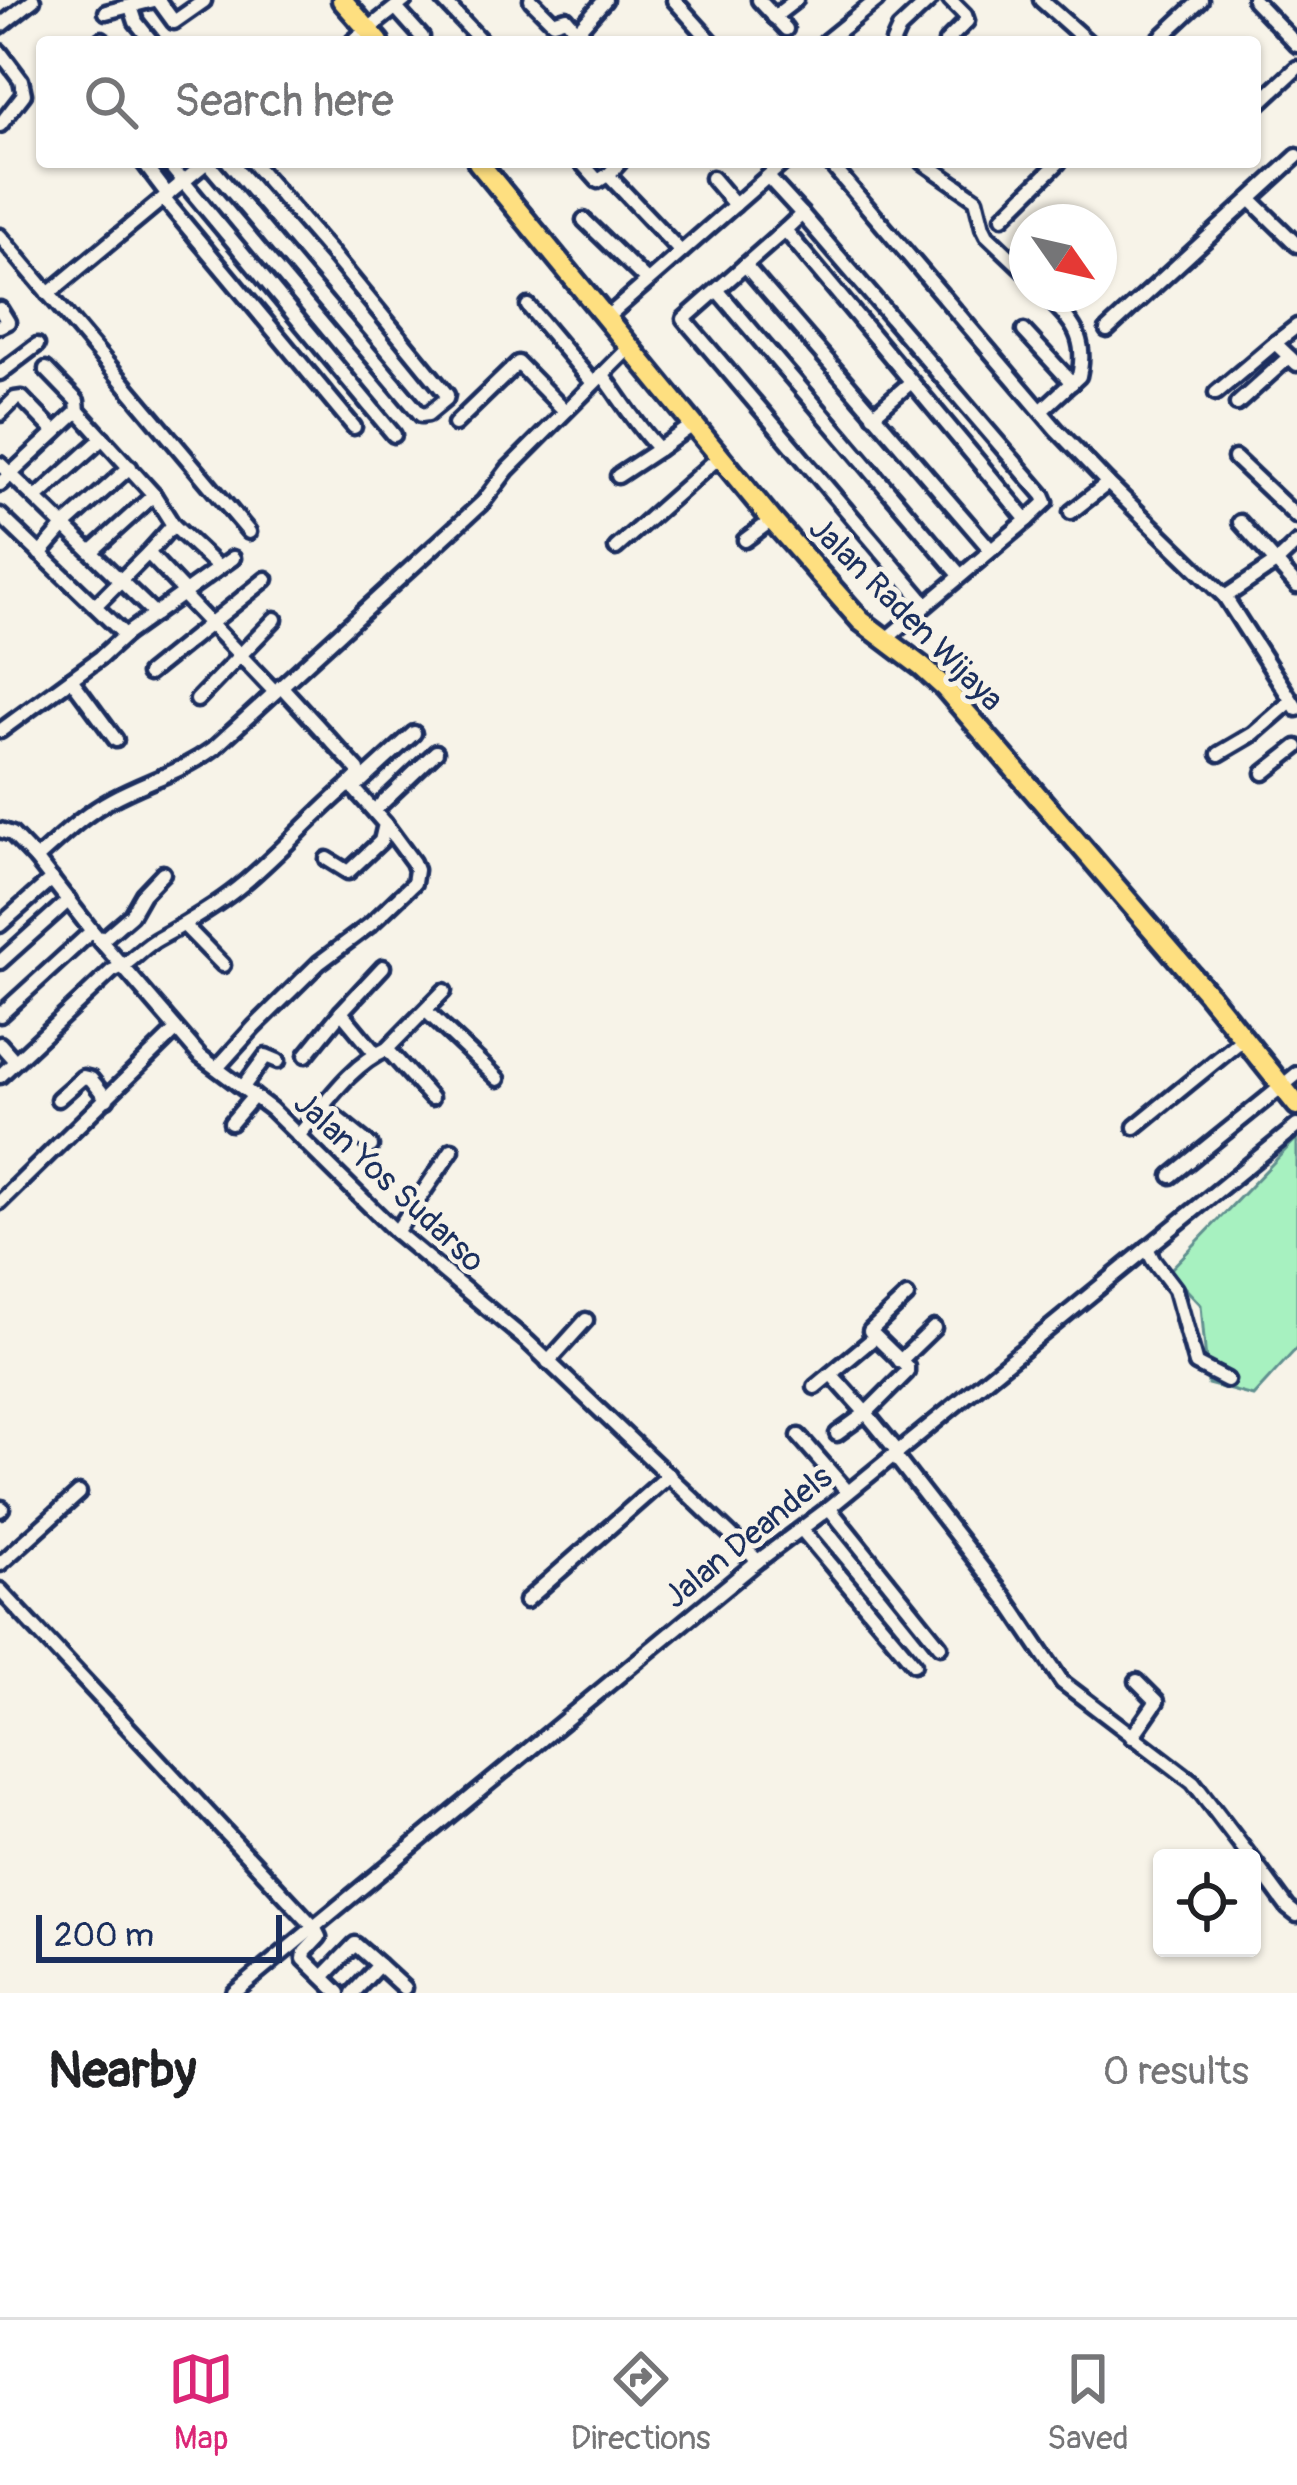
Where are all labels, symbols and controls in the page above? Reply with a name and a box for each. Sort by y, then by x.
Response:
search box [36,36,1261,168]
icon: search [78,69,144,135]
text: Search here [174,74,394,130]
north arrow [1009,204,1117,312]
street label: Jalan Raden Wijaya [800,508,1012,720]
street label: Jalan Yos Sudarso [285,1083,493,1281]
street label: Jalan Deandels [656,1457,841,1617]
map controls [1153,1849,1261,1957]
button: locate [1153,1849,1261,1957]
scale bar [36,1909,282,1962]
text: 200 m [54,1915,154,1956]
text: Nearby [48,2039,196,2103]
text: 0 results [1103,2047,1249,2096]
tab: Map [168,2346,234,2459]
tab: Directions [571,2346,711,2459]
tab: Saved [1047,2346,1129,2459]

